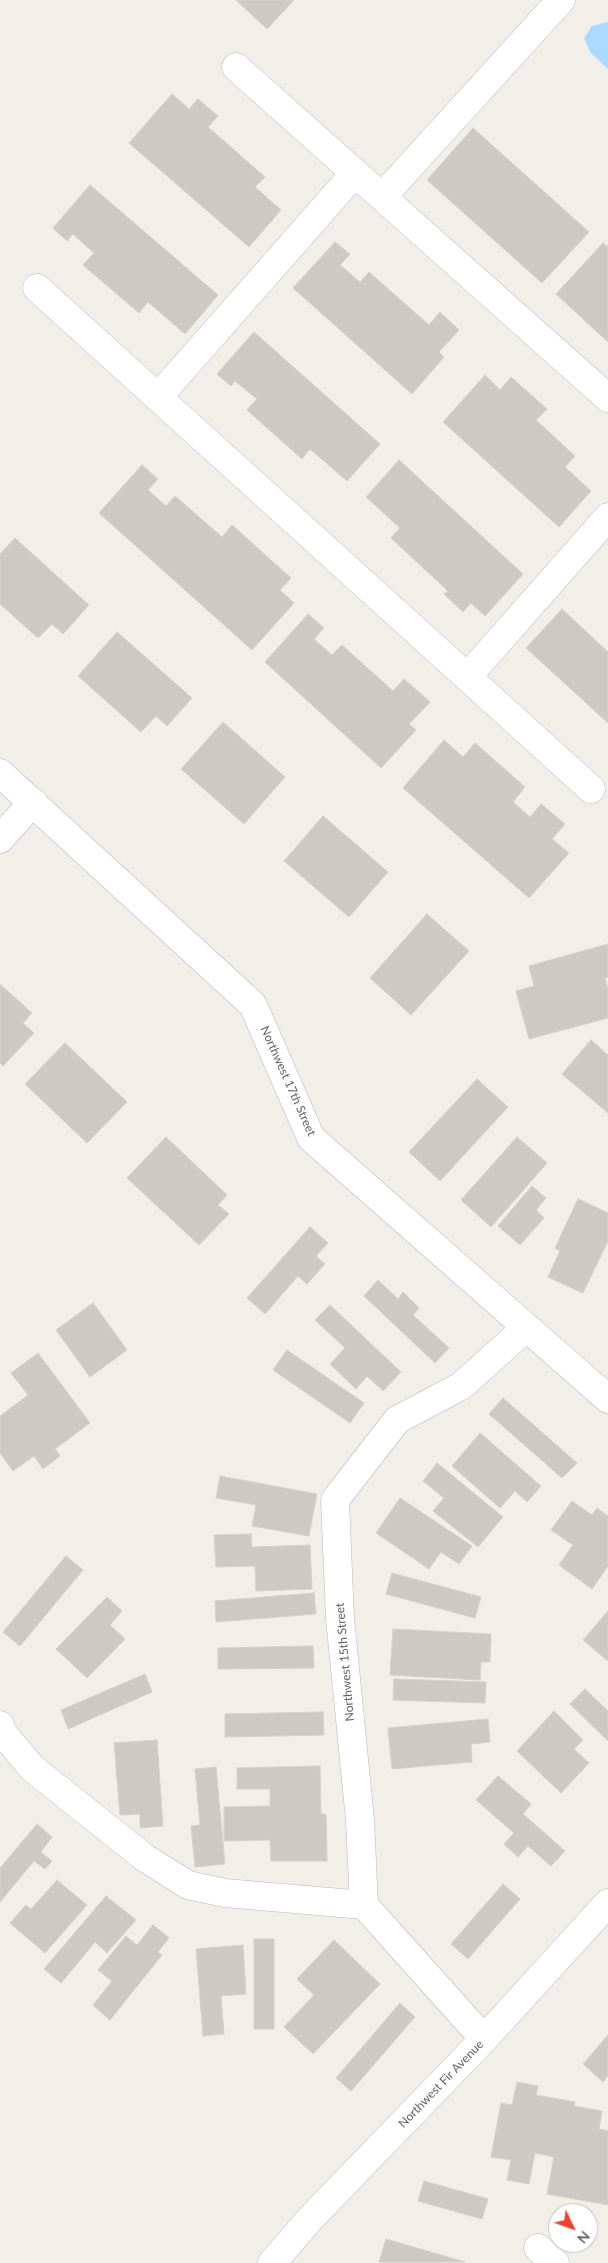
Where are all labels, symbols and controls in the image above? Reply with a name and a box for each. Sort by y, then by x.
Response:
street label: Northwest 17th Street [257,1024,319,1138]
street label: Northwest 15th Street [333,1602,357,1722]
street label: Northwest Fir Avenue [395,2037,487,2131]
north arrow [548,2203,598,2253]
text: N [574,2228,594,2247]

